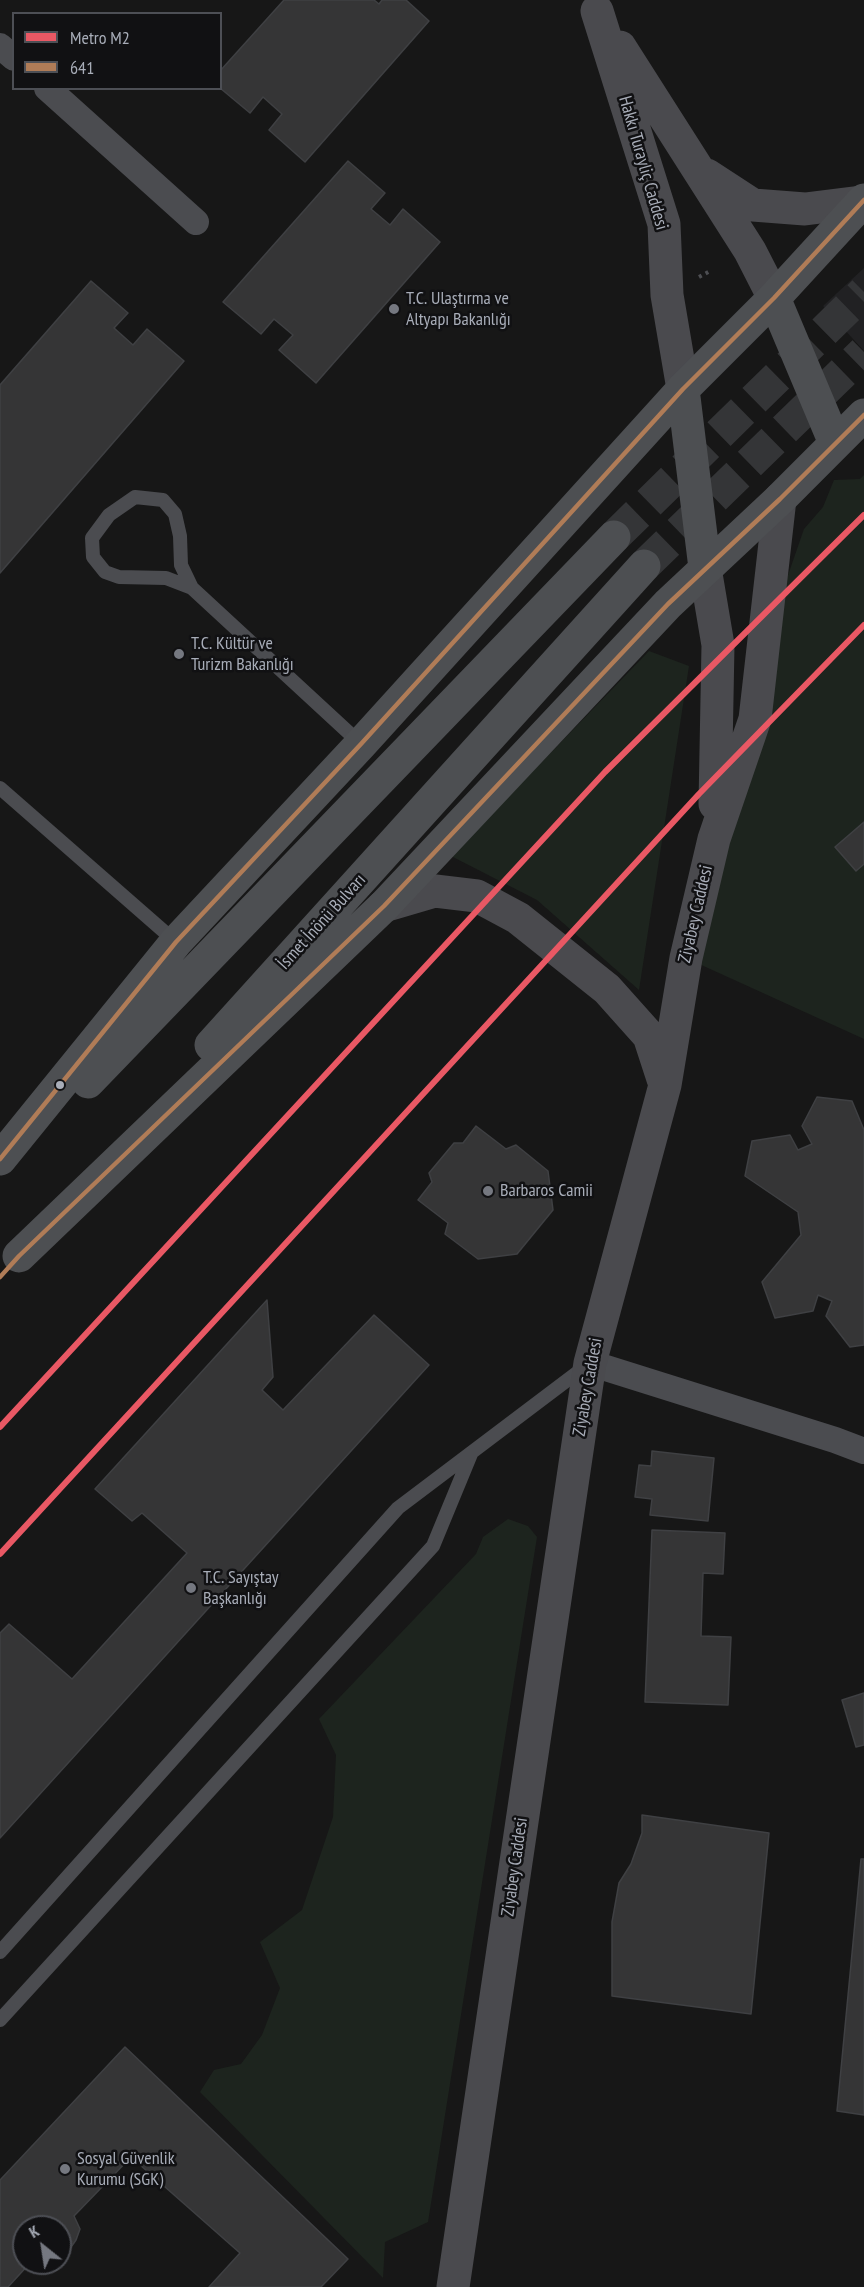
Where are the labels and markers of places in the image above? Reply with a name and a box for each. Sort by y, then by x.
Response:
place label: T.C. Ulaştırma ve Altyapı Bakanlığı [406,288,511,330]
marker: T.C. Ulaştırma ve Altyapı Bakanlığı [387,302,401,316]
place label: T.C. Kültür ve Turizm Bakanlığı [191,633,294,676]
marker: T.C. Kültür ve Turizm Bakanlığı [172,647,186,661]
unlabelled marker [54,1079,66,1091]
place label: Barbaros Camii [500,1180,593,1202]
marker: Barbaros Camii [481,1184,495,1198]
place label: T.C. Sayıştay Başkanlığı [203,1567,279,1610]
marker: T.C. Sayıştay Başkanlığı [184,1581,198,1595]
place label: Sosyal Güvenlik Kurumu (SGK) [77,2148,175,2190]
marker: Sosyal Güvenlik Kurumu (SGK) [58,2162,72,2176]

